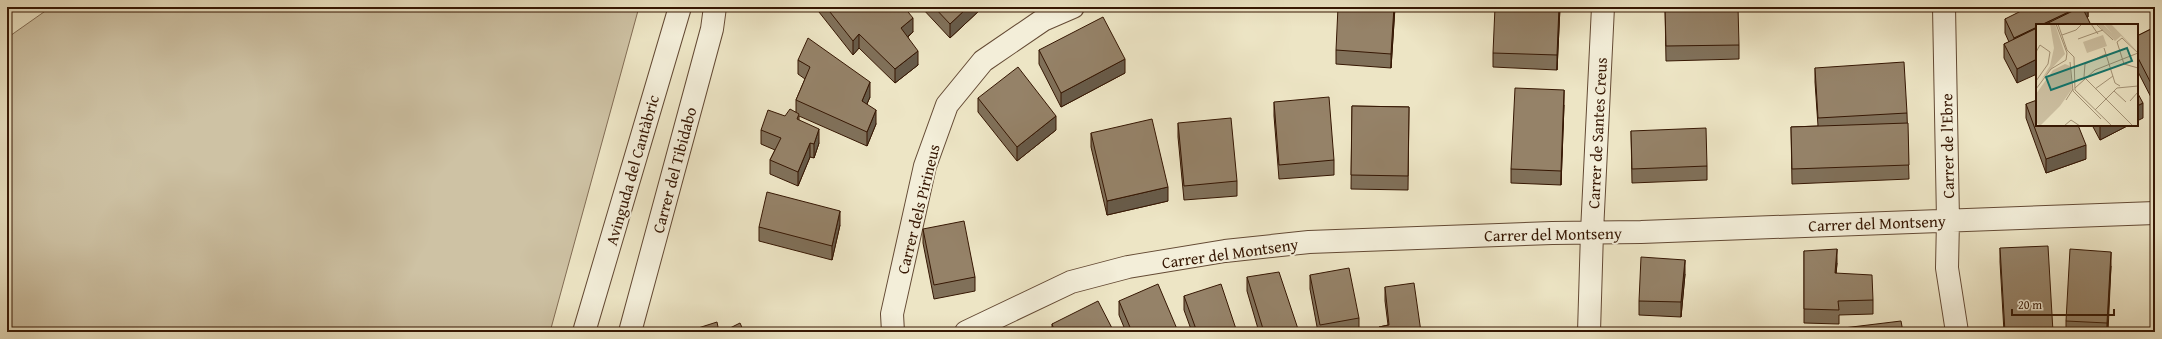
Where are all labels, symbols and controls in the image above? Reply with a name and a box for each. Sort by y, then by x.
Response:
inset map [2036,24,2138,126]
street label: Carrer de Santes Creus [1581,57,1613,209]
street label: Avinguda del Cantàbric [599,92,665,248]
street label: Carrer de l'Ebre [1934,93,1960,199]
street label: Carrer del Tibidabo [646,104,702,236]
street label: Carrer dels Pirineus [890,142,946,276]
street label: Carrer del Montseny [1808,209,1946,237]
street label: Carrer del Montseny [1484,221,1622,247]
street label: Carrer del Montseny [1160,232,1300,274]
scale bar [2012,291,2114,317]
text: 20 m [2018,296,2042,313]

